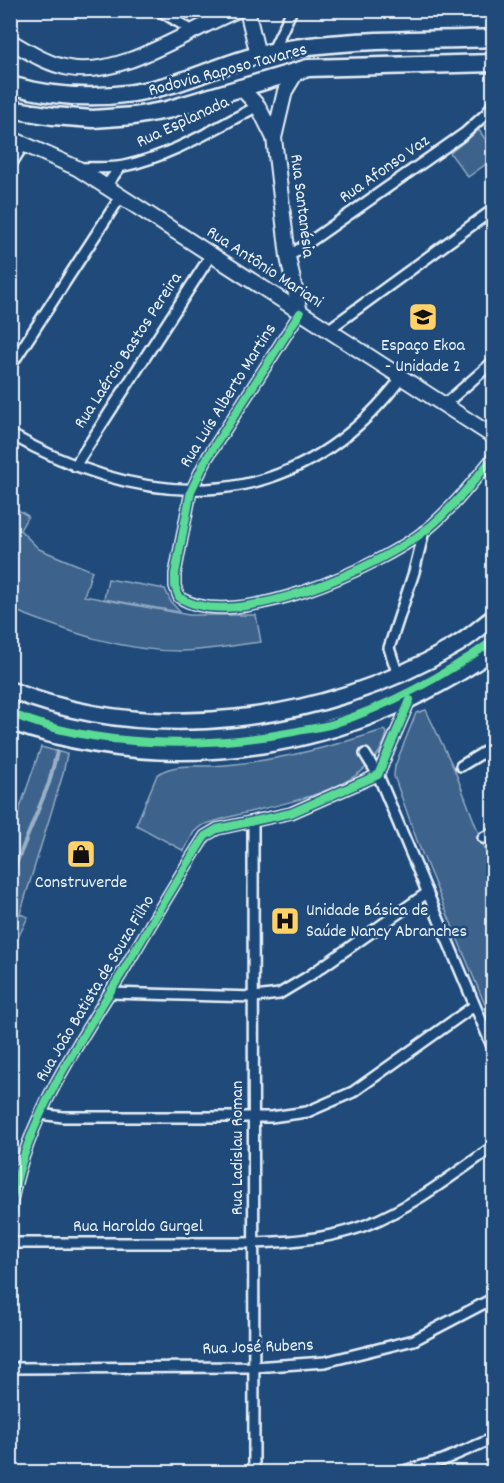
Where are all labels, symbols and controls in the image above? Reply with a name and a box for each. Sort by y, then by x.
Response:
street label: Rodovia Raposo Tavares [146,38,310,104]
street label: Rua Esplanada [133,90,234,155]
street label: Rua Afonso Vaz [335,129,435,210]
street label: Rua Santanésia [282,153,320,260]
street label: Rua Antônio Mariani [201,221,327,315]
street label: Rua Laércio Bastos Pereira [69,267,189,434]
school or university icon: Espaço Ekoa - Unidade 2 [407,301,439,333]
street label: Rua Luís Alberto Martins [174,319,284,473]
place label: Espaço Ekoa - Unidade 2 [381,334,465,380]
shop icon: Construverde [65,838,97,870]
place label: Construverde [35,871,127,896]
street label: Rua João Batista de Souza Filho [30,891,162,1087]
place label: Unidade Básica de Saúde Nancy Abranches [306,899,467,945]
hospital icon: Unidade Básica de Saúde Nancy Abranches [269,905,301,937]
street label: Rua Ladislau Roman [226,1081,251,1215]
street label: Rua Haroldo Gurgel [73,1215,204,1240]
street label: Rua José Rubens [202,1334,314,1362]

